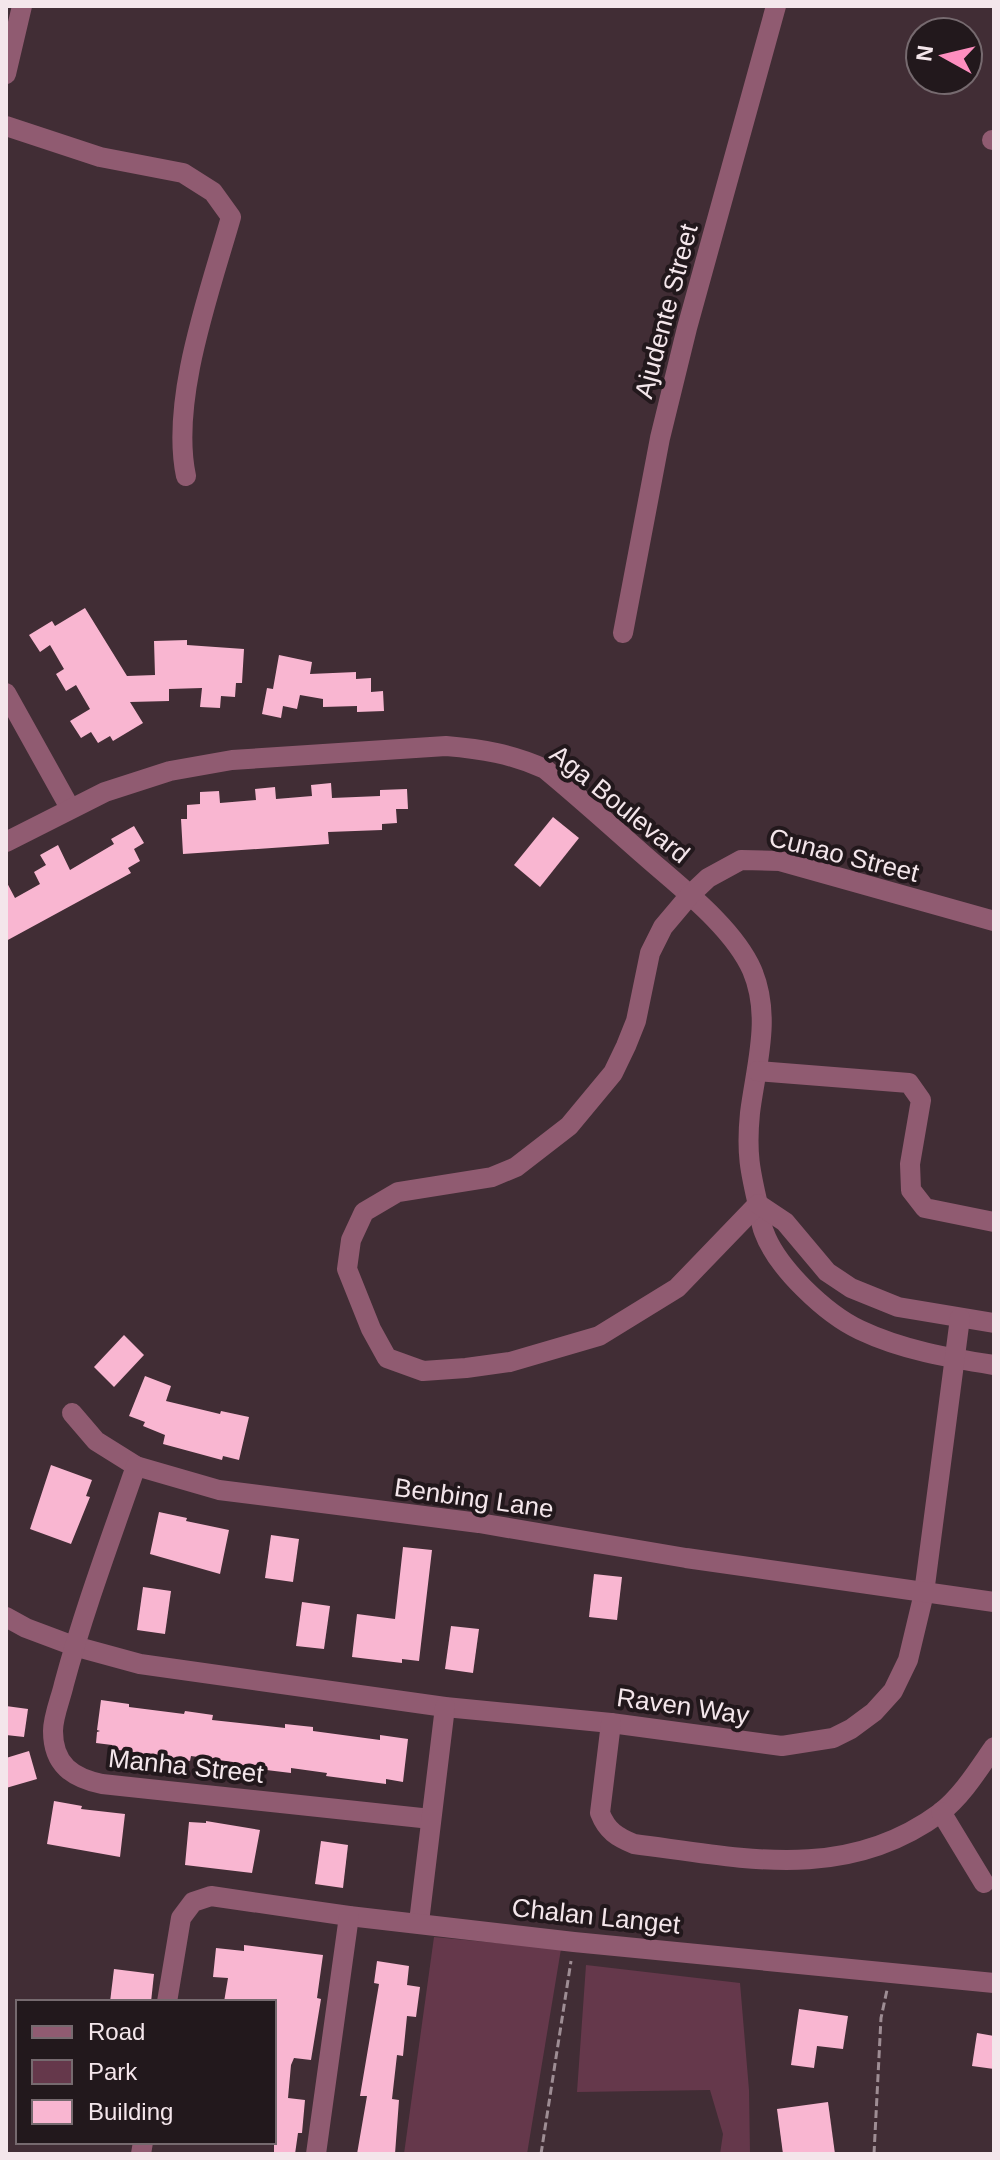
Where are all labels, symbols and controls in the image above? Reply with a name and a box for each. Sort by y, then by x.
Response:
north arrow [904,16,984,96]
text: N [911,44,938,63]
street label: Ajudente Street [628,220,704,401]
street label: Aga Boulevard [544,739,696,869]
street label: Cunao Street [766,822,923,888]
street label: Benbing Lane [392,1472,556,1524]
street label: Raven Way [615,1682,751,1730]
street label: Manha Street [107,1743,266,1789]
street label: Chalan Langet [510,1892,682,1940]
legend [16,2000,276,2144]
text: Road [88,2018,145,2045]
text: Park [88,2058,138,2085]
text: Building [88,2098,173,2125]

